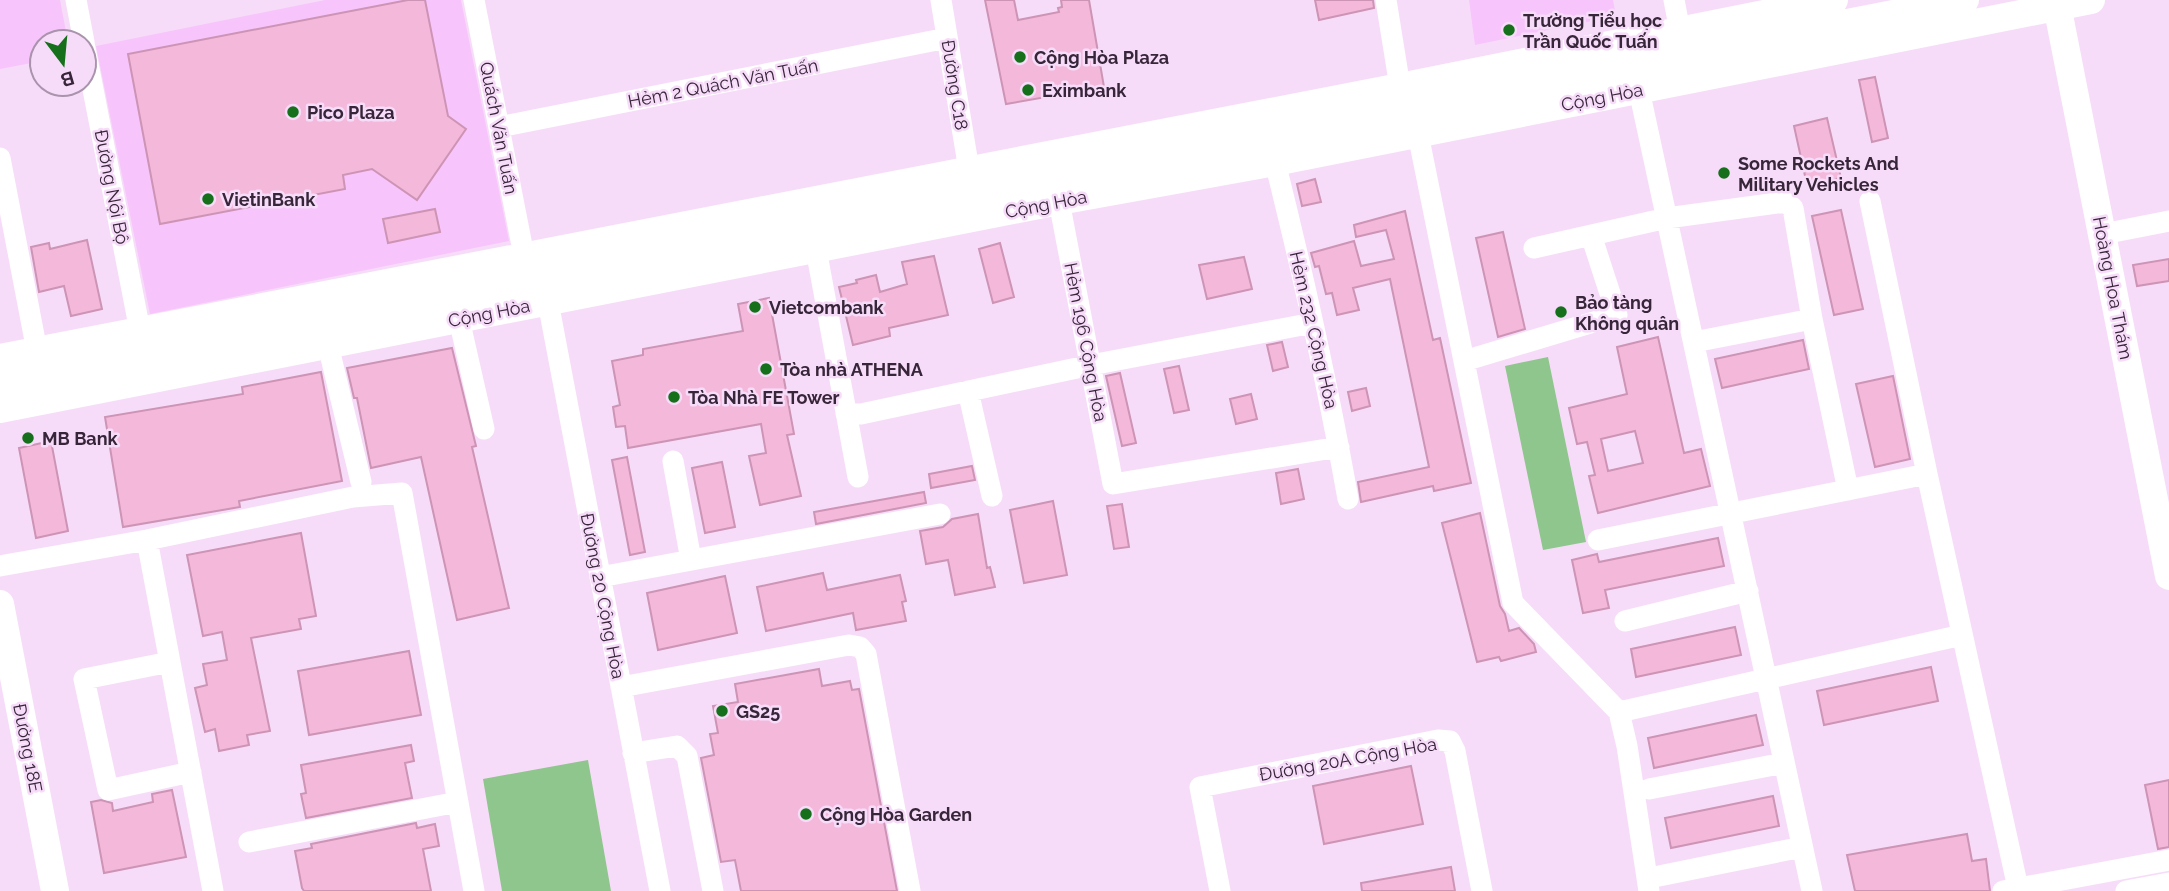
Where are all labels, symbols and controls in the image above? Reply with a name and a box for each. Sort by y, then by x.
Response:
place label: Trường Tiểu học Trần Quốc Tuấn [1523,10,1662,52]
marker: Trường Tiểu học Trần Quốc Tuấn [1501,22,1517,38]
north arrow [28,28,98,98]
street label: Đường C18 [937,38,973,132]
place label: Cộng Hòa Plaza [1034,47,1169,68]
marker: Cộng Hòa Plaza [1012,49,1028,65]
street label: Hẻm 2 Quách Văn Tuấn [626,54,820,112]
street label: Quách Văn Tuấn [476,60,522,196]
text: B [58,67,77,92]
street label: Cộng Hòa [1559,79,1645,115]
place label: Eximbank [1042,80,1127,101]
marker: Eximbank [1020,82,1036,98]
place label: Pico Plaza [307,102,395,123]
marker: Pico Plaza [285,104,301,120]
street label: Đường Nội Bộ [91,128,133,246]
place label: Some Rockets And Military Vehicles [1738,153,1899,195]
marker: Some Rockets And Military Vehicles [1716,165,1732,181]
street label: Cộng Hòa [1003,186,1089,222]
place label: VietinBank [222,189,316,210]
marker: VietinBank [200,191,216,207]
street label: Hoàng Hoa Thám [2089,215,2137,361]
street label: Hẻm 232 Cộng Hòa [1286,249,1342,411]
street label: Hẻm 196 Cộng Hòa [1060,261,1112,423]
place label: Bảo tàng Không quân [1575,292,1679,334]
street label: Cộng Hòa [446,295,532,331]
place label: Vietcombank [769,297,885,318]
marker: Vietcombank [747,299,763,315]
marker: Bảo tàng Không quân [1553,304,1569,320]
place label: Tòa nhà ATHENA [780,359,924,380]
marker: Tòa nhà ATHENA [758,361,774,377]
place label: Tòa Nhà FE Tower [688,387,840,408]
marker: Tòa Nhà FE Tower [666,389,682,405]
place label: MB Bank [42,428,119,449]
marker: MB Bank [20,430,36,446]
street label: Đường 20 Cộng Hòa [577,511,629,681]
place label: GS25 [736,701,780,722]
street label: Đường 18E [9,702,47,794]
marker: GS25 [714,703,730,719]
street label: Đường 20A Cộng Hòa [1258,733,1438,785]
place label: Cộng Hòa Garden [820,804,972,825]
marker: Cộng Hòa Garden [798,806,814,822]

